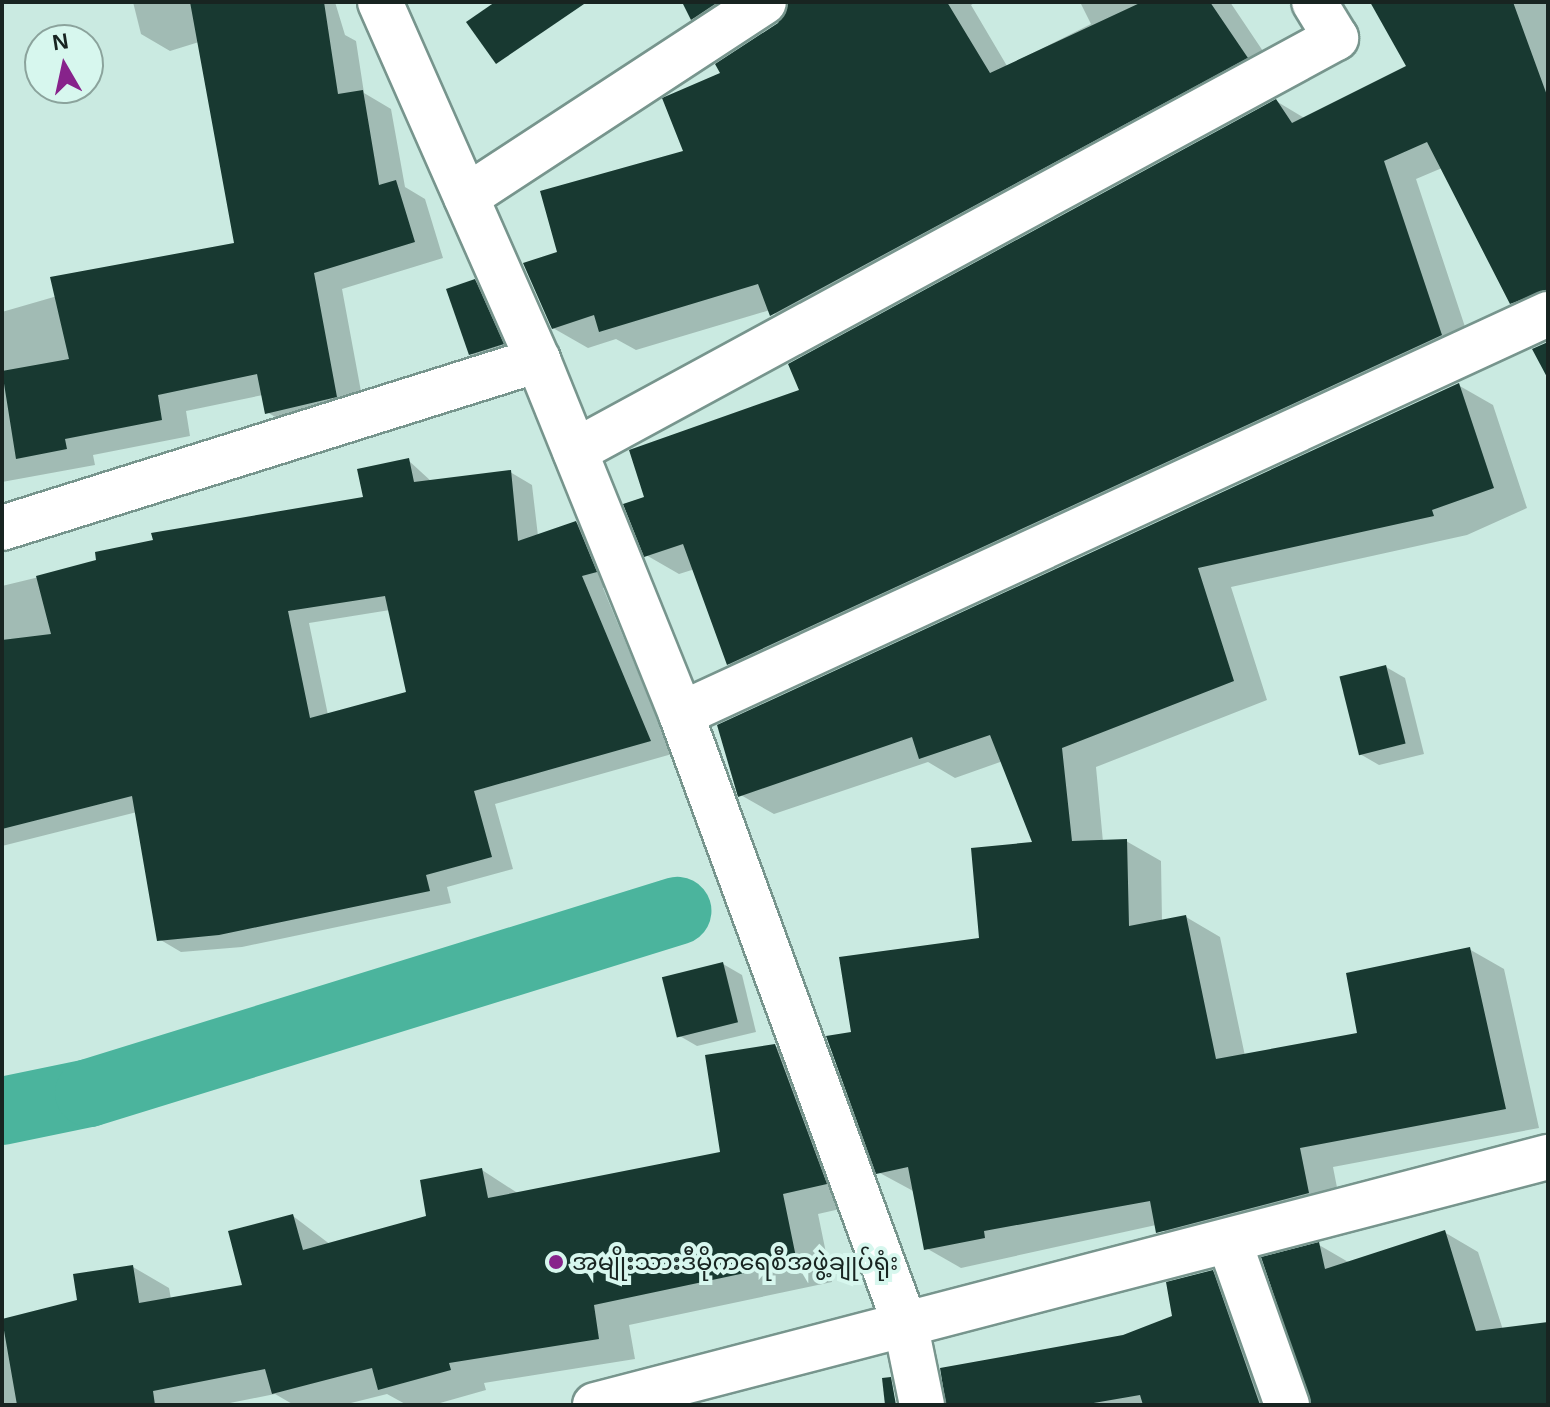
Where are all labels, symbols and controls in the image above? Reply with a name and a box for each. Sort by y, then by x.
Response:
north arrow [24,24,104,104]
text: N [51,28,70,55]
place label: အမျိုးသားဒီမိုကရေစီအဖွဲ့ချုပ်ရုံး [572,1248,898,1276]
marker: အမျိုးသားဒီမိုကရေစီအဖွဲ့ချုပ်ရုံး [547,1253,565,1271]

